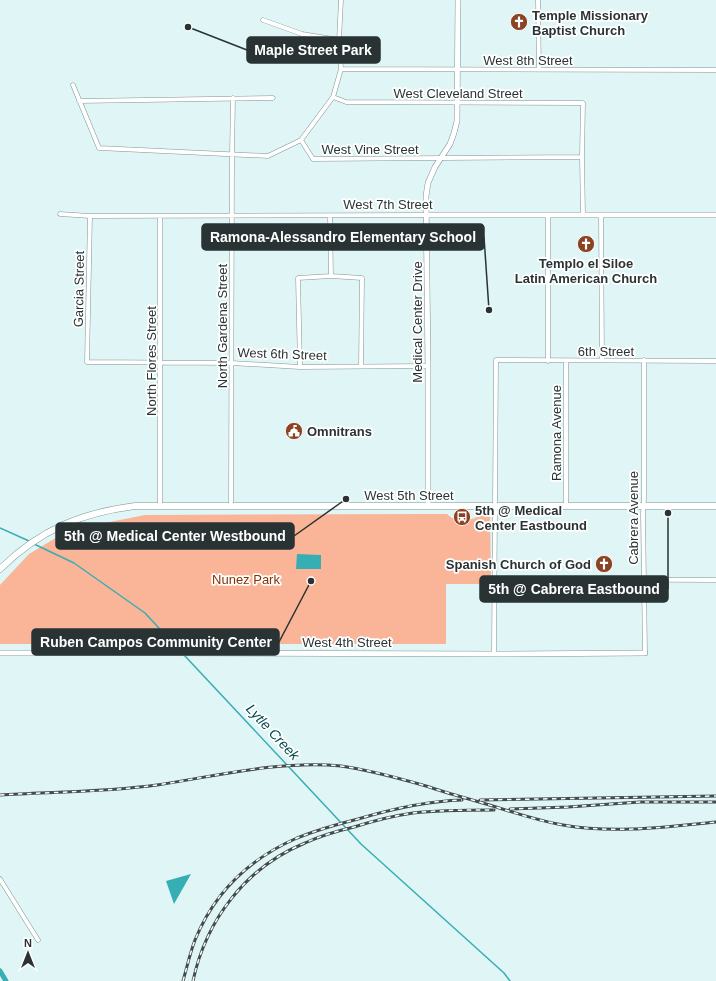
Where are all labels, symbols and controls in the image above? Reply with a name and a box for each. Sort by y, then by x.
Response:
place label: Temple Missionary Baptist Church [532,8,649,38]
church icon: Temple Missionary Baptist Church [509,12,529,32]
callout: Maple Street Park [247,37,380,63]
text: Maple Street Park [254,42,372,58]
street label: West 8th Street [483,53,573,68]
street label: West Cleveland Street [393,86,523,101]
street label: West Vine Street [321,142,419,157]
street label: West 7th Street [343,197,433,212]
callout: Ramona-Alessandro Elementary School [202,224,484,250]
text: Ramona-Alessandro Elementary School [210,229,476,245]
church icon: Templo el Siloe Latin American Church [576,234,596,254]
street label: Garcia Street [71,250,87,327]
place label: Templo el Siloe Latin American Church [515,256,657,286]
street label: Medical Center Drive [410,261,425,383]
street label: North Gardena Street [215,263,230,388]
street label: North Flores Street [144,306,159,416]
street label: 6th Street [578,344,635,359]
street label: West 6th Street [237,345,327,363]
street label: Ramona Avenue [549,385,564,481]
public building icon: Omnitrans [284,421,304,441]
place label: Omnitrans [307,424,372,439]
street label: Cabrera Avenue [626,471,641,565]
street label: West 5th Street [364,488,454,503]
place label: 5th @ Medical Center Eastbound [475,503,587,533]
bus stop icon: 5th @ Medical Center Eastbound [452,507,472,527]
callout: 5th @ Medical Center Westbound [56,523,294,549]
text: 5th @ Medical Center Westbound [64,528,286,544]
church icon: Spanish Church of God [594,554,614,574]
place label: Spanish Church of God [446,557,591,572]
park label: Nunez Park [212,572,280,587]
callout: 5th @ Cabrera Eastbound [480,576,668,602]
text: 5th @ Cabrera Eastbound [488,581,660,597]
callout: Ruben Campos Community Center [32,629,279,655]
text: Ruben Campos Community Center [40,634,272,650]
street label: West 4th Street [302,635,392,650]
water label: Lytle Creek [243,701,304,764]
north arrow [8,933,48,973]
text: N [24,937,32,949]

